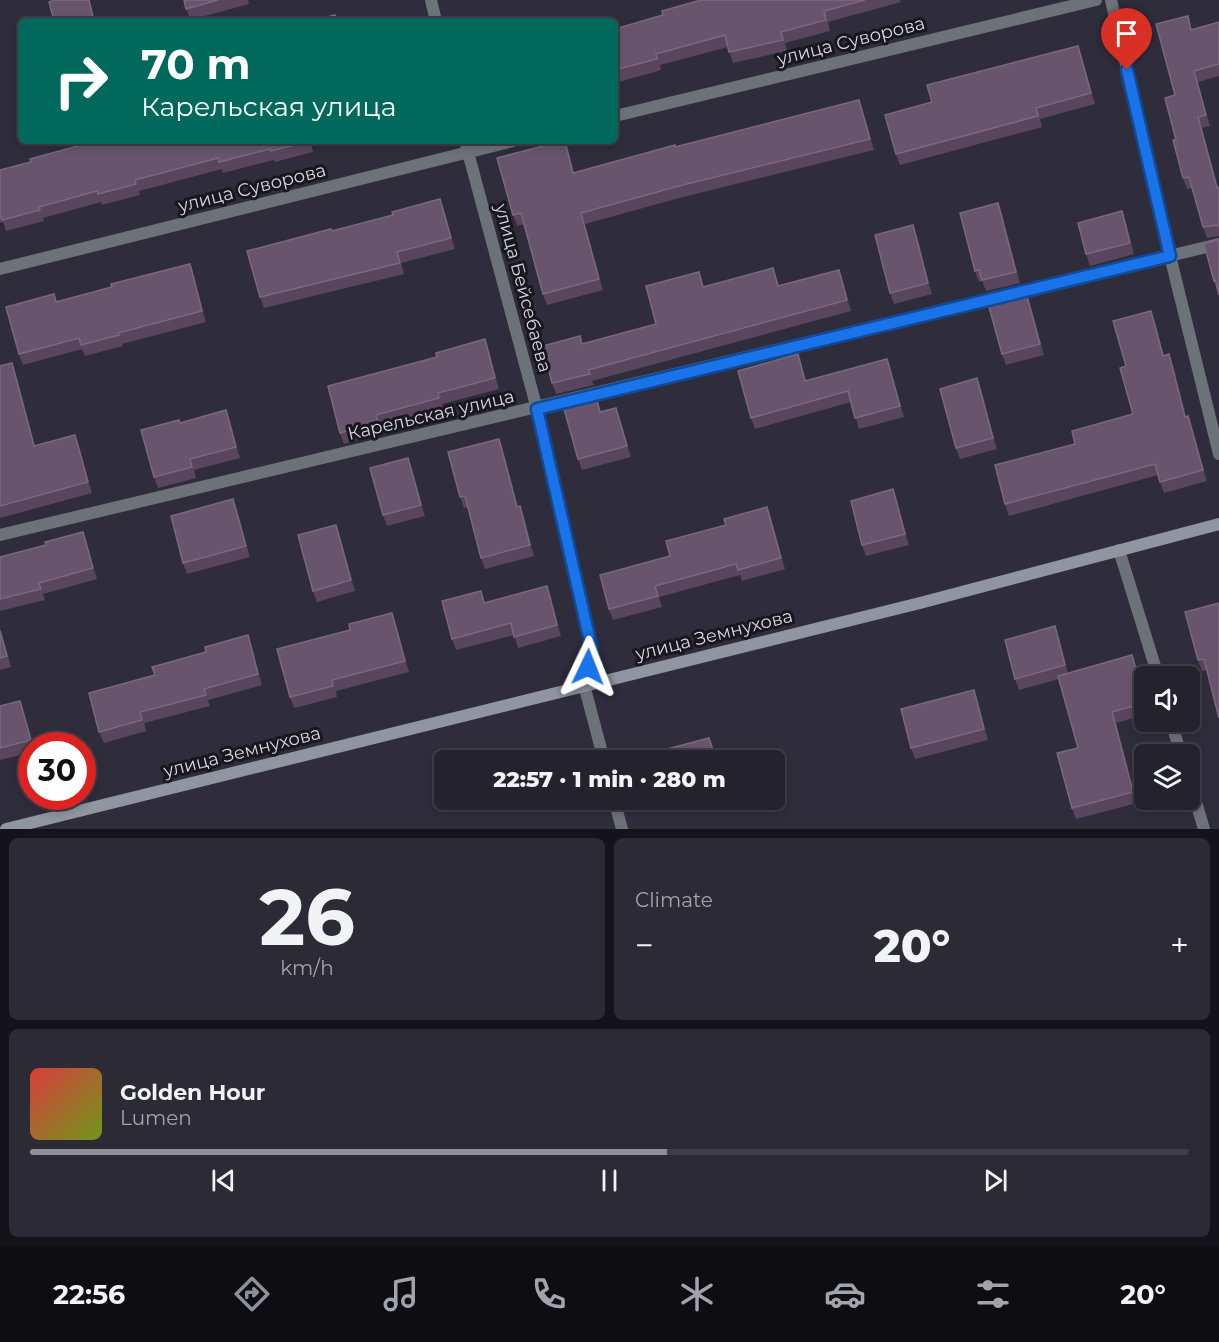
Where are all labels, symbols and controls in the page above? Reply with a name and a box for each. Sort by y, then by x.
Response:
pin [1101,8,1152,70]
street label: улица Суворова [774,12,927,70]
icon: arrive [1110,17,1143,50]
text: 70 m [141,38,251,90]
icon: right [42,42,120,120]
text: Карельская улица [141,90,397,123]
street label: улица Суворова [175,159,328,217]
street label: улица Бейсебаева [490,200,556,375]
street label: Карельская улица [346,385,516,445]
street label: улица Земнухова [632,605,795,665]
position arrow [556,635,620,699]
map controls [1134,666,1200,810]
button: sound [1134,666,1200,732]
street label: улица Земнухова [160,722,323,782]
speed limit sign: 30 [18,732,96,810]
button: layers [1134,744,1200,810]
text: 22:57 · 1 min · 280 m [493,766,726,793]
text: 26 [259,869,355,965]
text: Climate [635,888,713,912]
text: 20° [874,918,950,973]
text: − [635,925,654,965]
text: + [1170,925,1189,965]
text: km/h [280,956,334,980]
text: Golden Hour [120,1079,265,1106]
text: Lumen [120,1106,192,1130]
icon: previous [207,1164,240,1197]
icon: pause [593,1164,626,1197]
icon: next [979,1164,1012,1197]
icon: directions [231,1273,273,1315]
icon: music [380,1273,422,1315]
icon: phone [528,1273,570,1315]
icon: climate [676,1273,718,1315]
icon: car [824,1273,866,1315]
icon: filters [972,1273,1014,1315]
text: 22:56 [53,1278,125,1311]
text: 20° [1120,1278,1166,1311]

